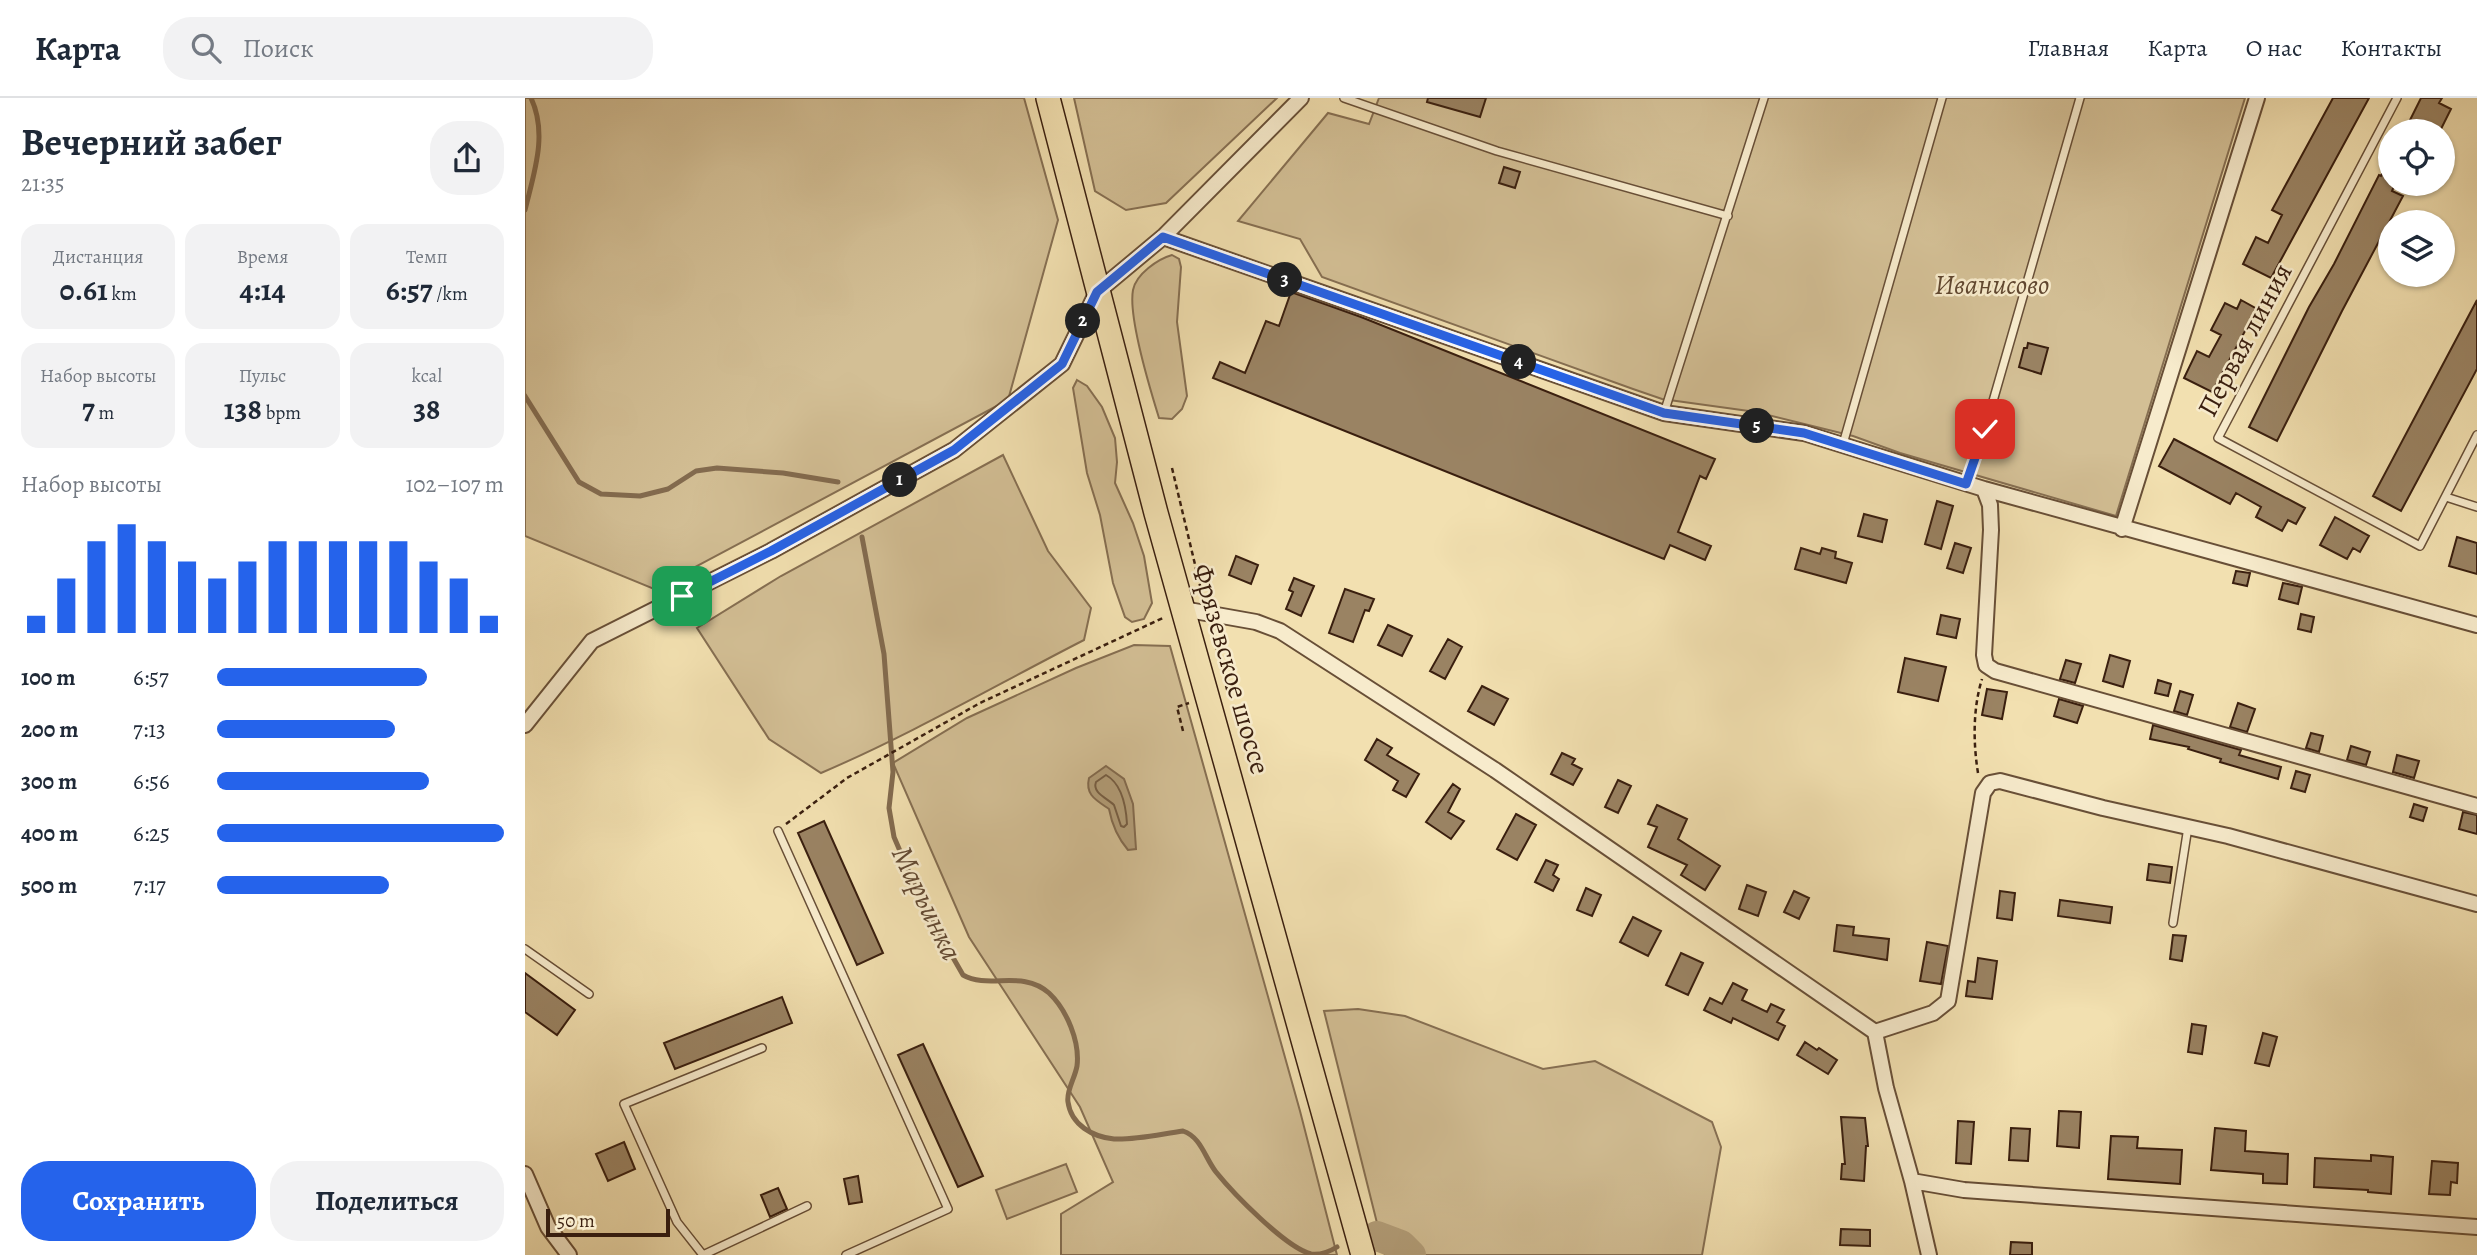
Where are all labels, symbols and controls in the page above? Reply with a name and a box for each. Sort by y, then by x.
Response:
search box [163,17,653,80]
text: Карта [35,26,121,71]
icon: search [187,29,225,67]
text: Поиск [243,31,314,66]
text: Главная [2028,32,2109,64]
text: Карта [2147,32,2208,64]
text: О нас [2246,32,2302,64]
text: Контакты [2340,32,2442,64]
text: Вечерний забег [21,116,282,168]
map controls [2378,119,2455,287]
button: locate [2378,119,2455,196]
button: share [430,121,504,195]
text: 21:35 [21,168,65,199]
button: layers [2378,210,2455,287]
text: Дистанция [53,244,143,270]
text: Время [237,244,288,270]
text: Темп [406,244,448,270]
street label: Первая линия [2189,257,2301,423]
pin: 3 [1267,262,1303,298]
text: 3 [1280,266,1289,292]
park label: Иванисово [1934,266,2050,304]
text: 0.61 [60,270,108,310]
text: 4:14 [239,270,286,310]
text: 6:57 [386,270,433,310]
text: km [108,281,137,307]
text: /km [433,281,468,307]
pin: 2 [1065,304,1101,339]
text: 2 [1078,307,1087,333]
pin: 4 [1501,344,1537,380]
text: 4 [1514,348,1523,374]
text: Набор высоты [40,363,156,389]
text: Пульс [239,363,286,389]
text: kcal [412,363,442,389]
text: 7 [82,389,95,429]
text: 138 [224,389,262,429]
text: 38 [413,389,440,429]
pin [1955,399,2015,459]
text: m [95,400,114,426]
text: bpm [262,400,301,426]
pin: 5 [1739,408,1775,444]
icon: check [1966,410,2004,448]
text: 5 [1752,412,1761,438]
pin: 1 [883,462,917,498]
text: 1 [896,466,903,492]
text: Набор высоты [21,469,162,500]
text: 102–107 m [405,469,504,500]
street label: Фрязевское шоссе [1183,559,1279,779]
pin [652,566,712,626]
icon: arrive [663,577,701,615]
text: 100 m [21,662,76,693]
text: 6:57 [133,662,169,693]
text: 200 m [21,714,79,745]
text: 7:13 [133,714,166,745]
text: 300 m [21,766,77,797]
text: 6:56 [133,766,170,797]
text: 400 m [21,818,78,849]
text: 6:25 [133,818,170,849]
water label: Марьинка [882,839,972,967]
text: 500 m [21,870,77,901]
text: 7:17 [133,870,166,901]
button: Сохранить [21,1161,256,1241]
button: Поделиться [270,1161,504,1241]
scale bar [546,1206,670,1238]
text: 50 m [557,1208,595,1234]

